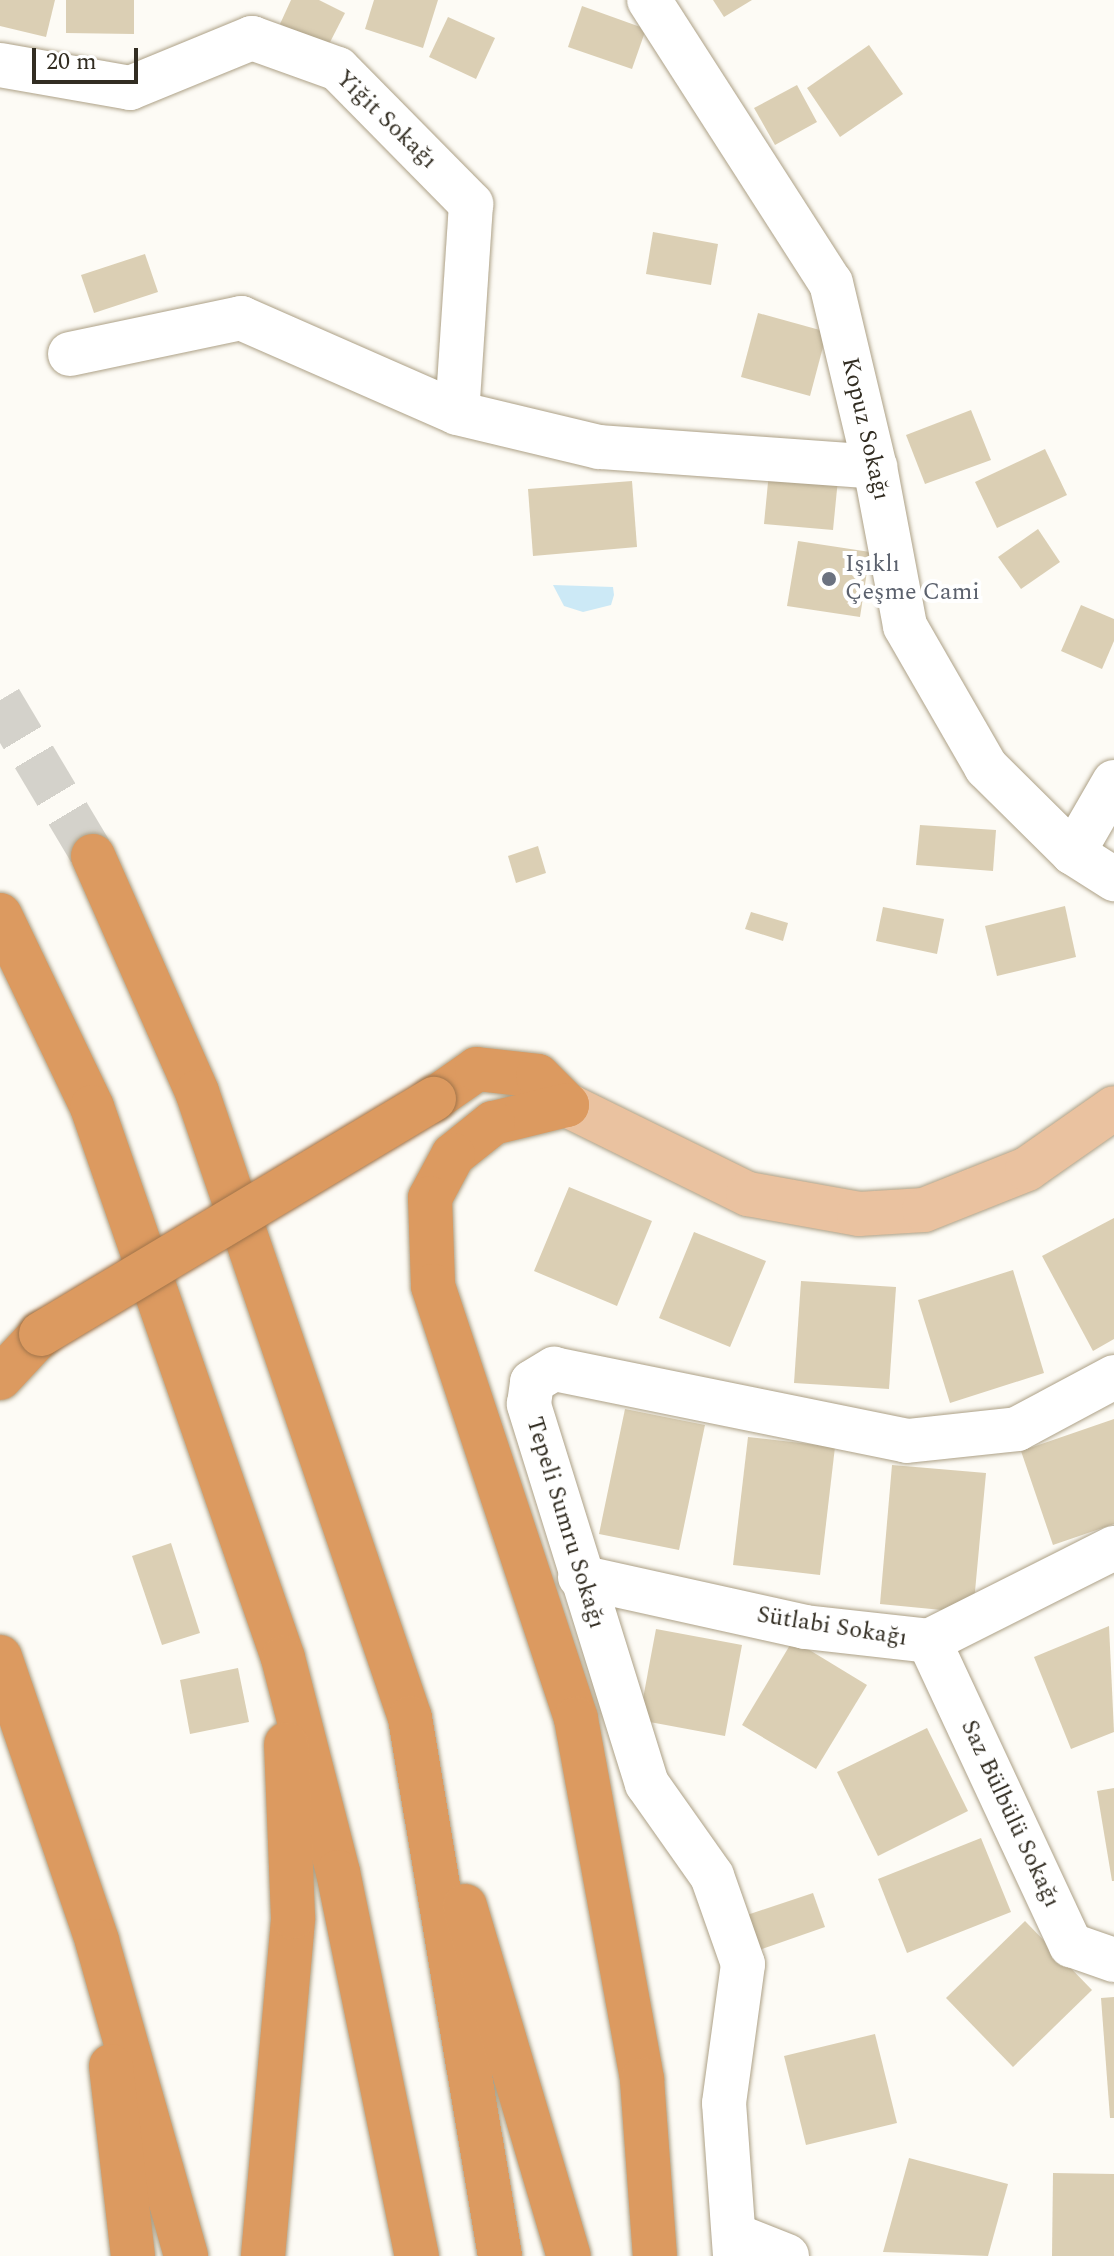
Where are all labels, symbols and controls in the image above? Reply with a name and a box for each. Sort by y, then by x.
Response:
scale bar [36,32,142,82]
text: 20 m [46,44,97,80]
street label: Yiğit Sokağı [329,64,443,176]
street label: Kopuz Sokağı [835,355,895,503]
place label: Işıklı Çeşme Cami [845,551,980,607]
marker: Işıklı Çeşme Cami [820,570,838,588]
street label: Tepeli Sumru Sokağı [519,1414,611,1632]
street label: Sütlabi Sokağı [755,1601,909,1653]
street label: Saz Bülbülü Sokağı [954,1716,1066,1912]

